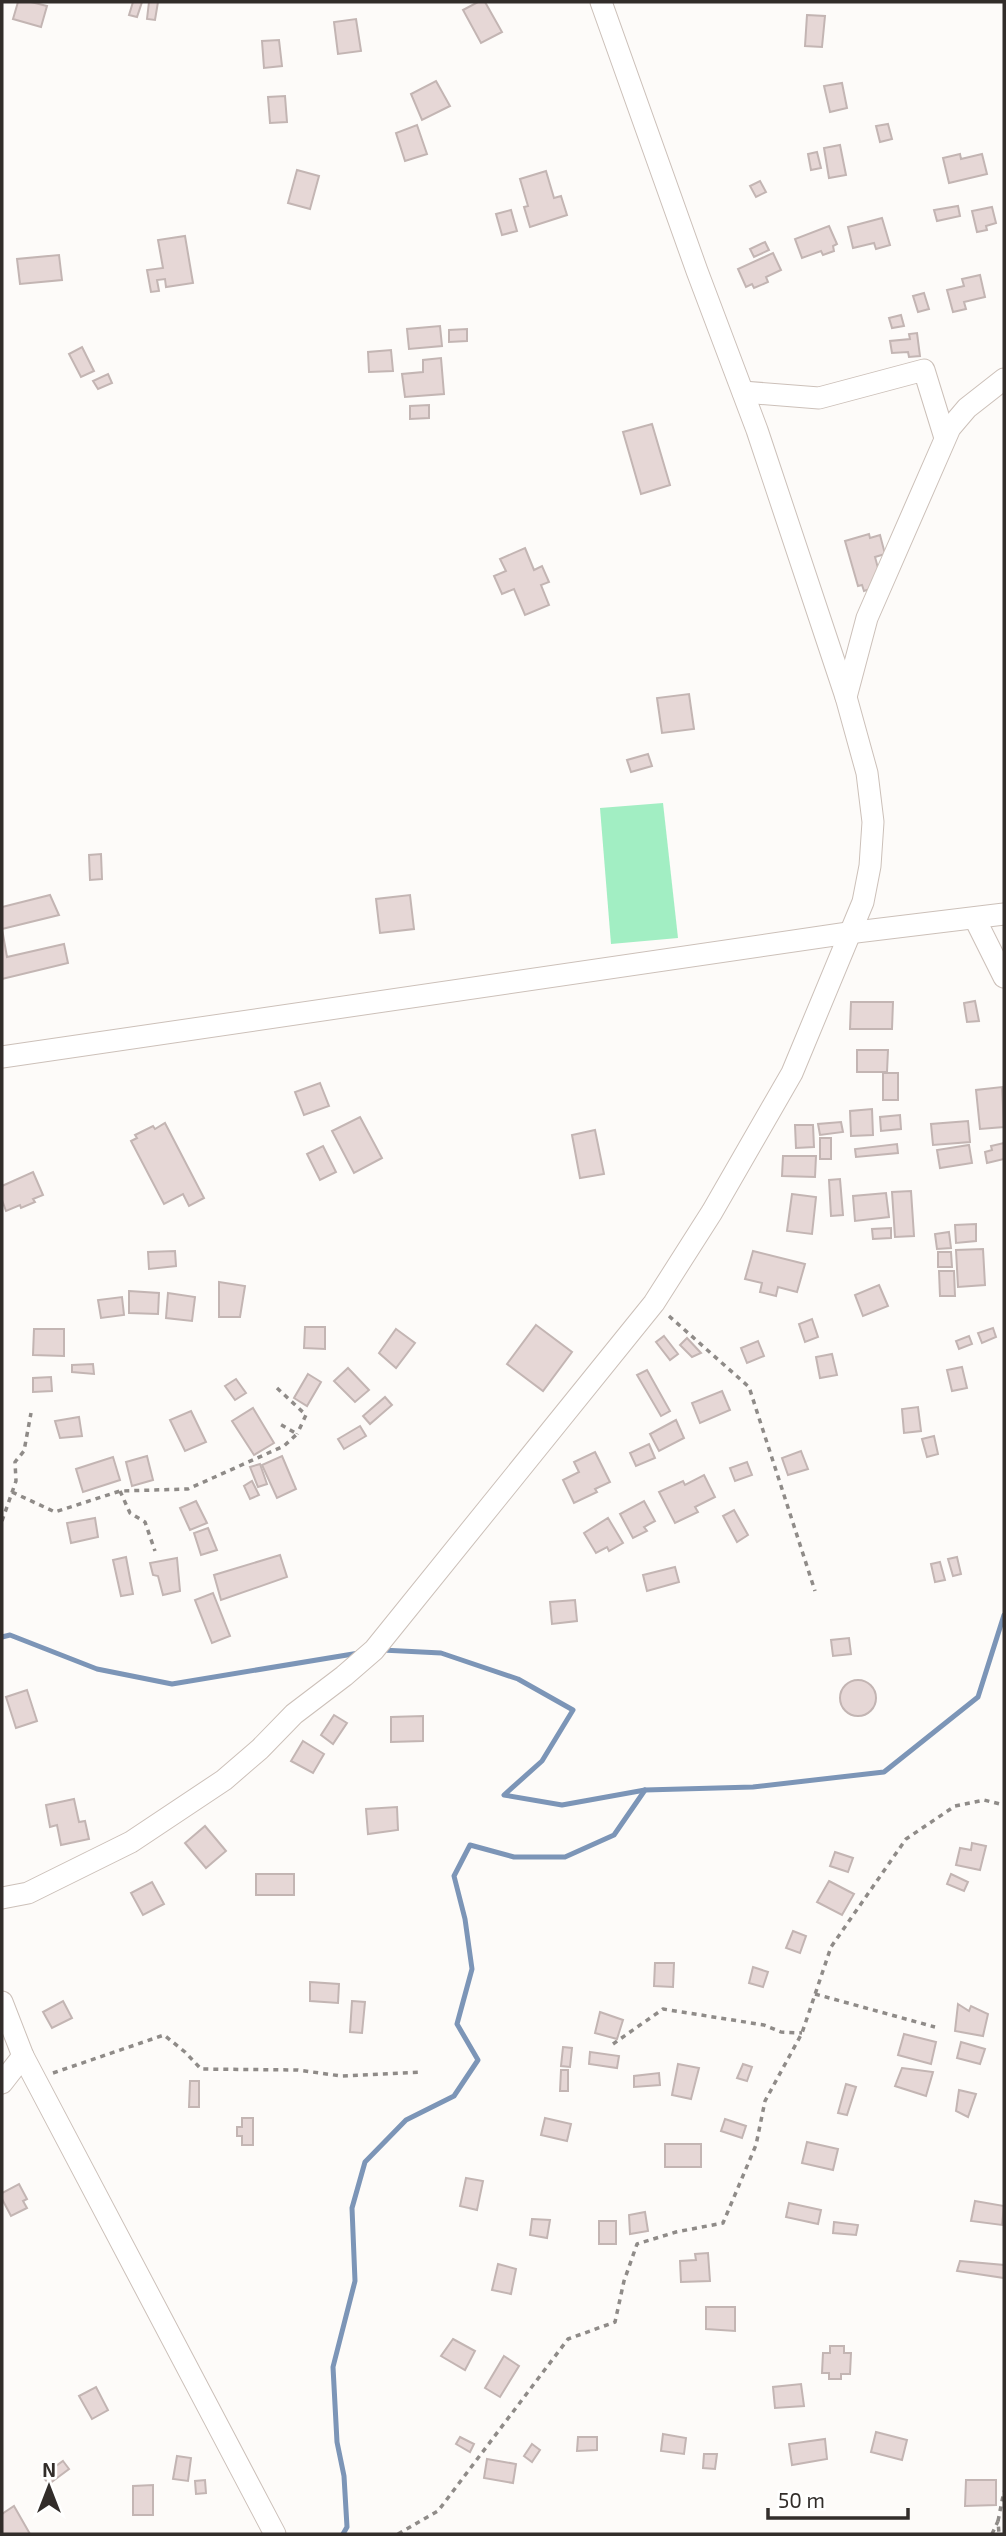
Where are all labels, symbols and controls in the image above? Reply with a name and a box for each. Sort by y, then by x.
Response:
north arrow [14,2452,84,2522]
text: N [42,2458,56,2481]
scale bar [768,2476,908,2520]
text: 50 m [778,2487,825,2512]

